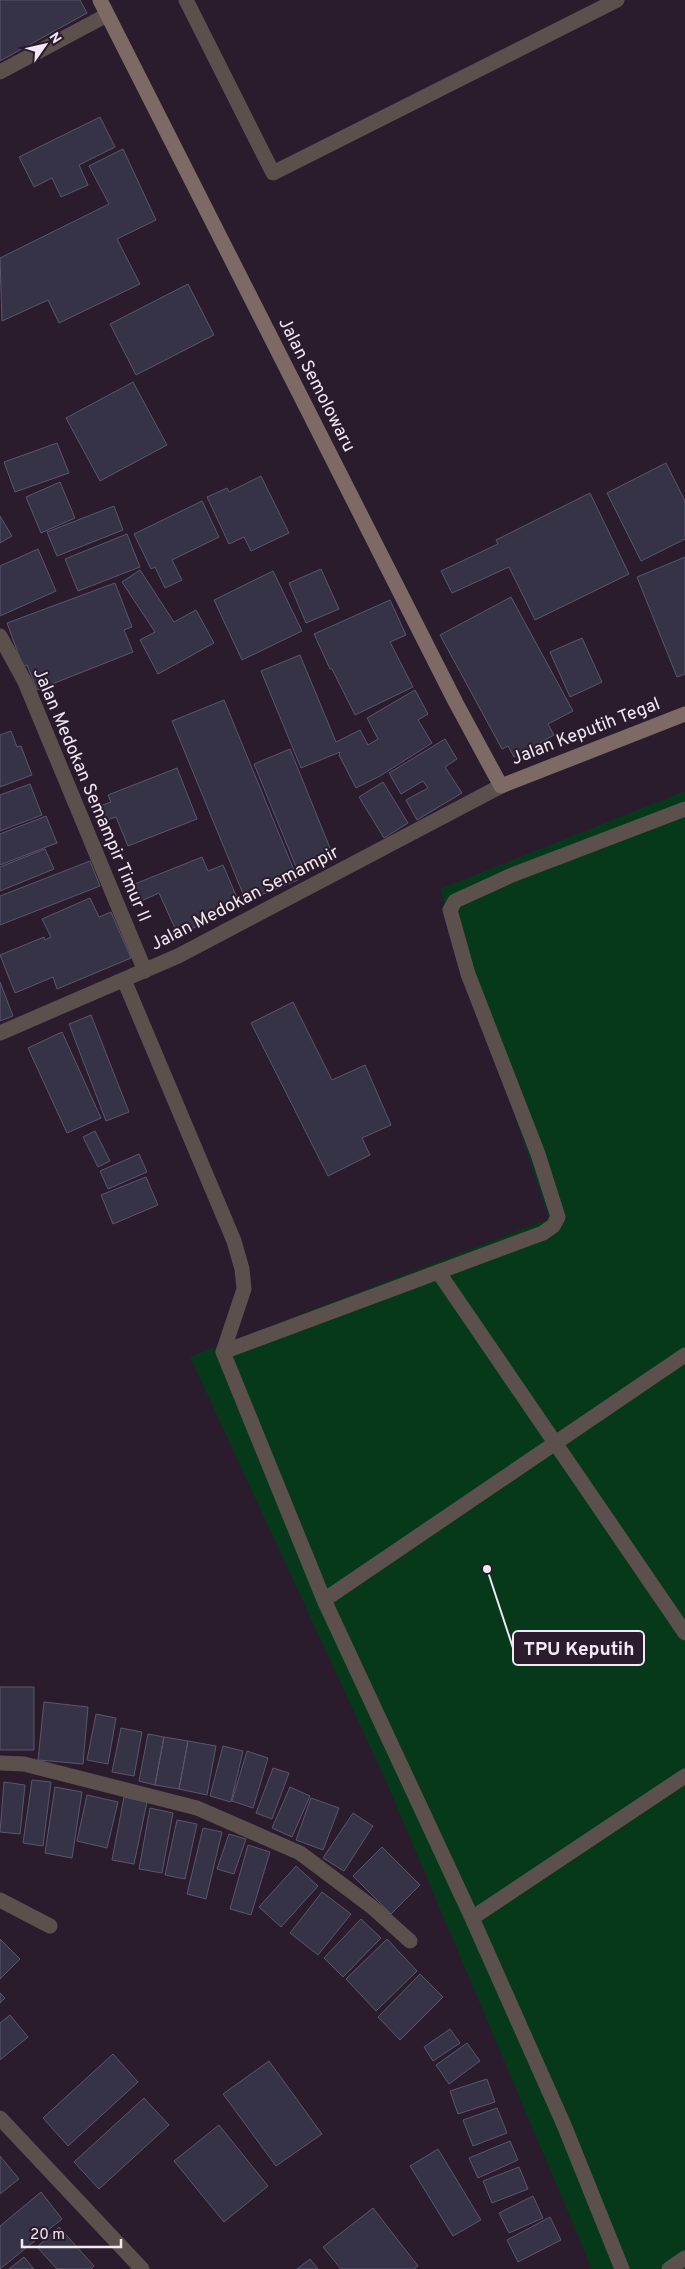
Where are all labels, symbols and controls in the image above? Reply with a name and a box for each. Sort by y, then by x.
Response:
north arrow [20,20,70,70]
text: N [45,30,64,47]
street label: Jalan Semolowaru [272,314,360,456]
street label: Jalan Medokan Semampir Timur II [27,664,155,926]
street label: Jalan Keputih Tegal [508,693,664,771]
street label: Jalan Medokan Semampir [147,841,343,957]
callout: TPU Keputih [513,1631,644,1665]
text: TPU Keputih [524,1638,634,1662]
scale bar [22,2216,121,2248]
text: 20 m [30,2226,65,2245]

